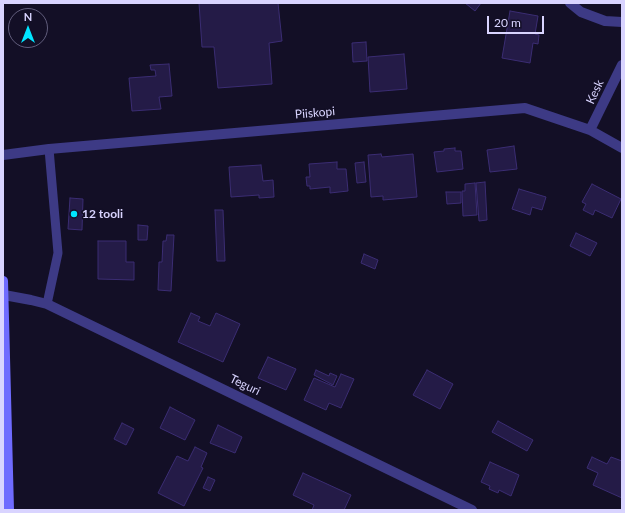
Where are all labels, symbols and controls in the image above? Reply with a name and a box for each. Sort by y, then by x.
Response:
north arrow [8,8,48,48]
scale bar [489,8,546,34]
text: N [24,10,32,23]
text: 20 m [494,15,521,30]
street label: Kesk [583,78,607,106]
street label: Piiskopi [294,104,336,122]
place label: 12 tooli [82,207,123,221]
marker: 12 tooli [69,209,79,219]
street label: Teguri [227,371,263,399]

